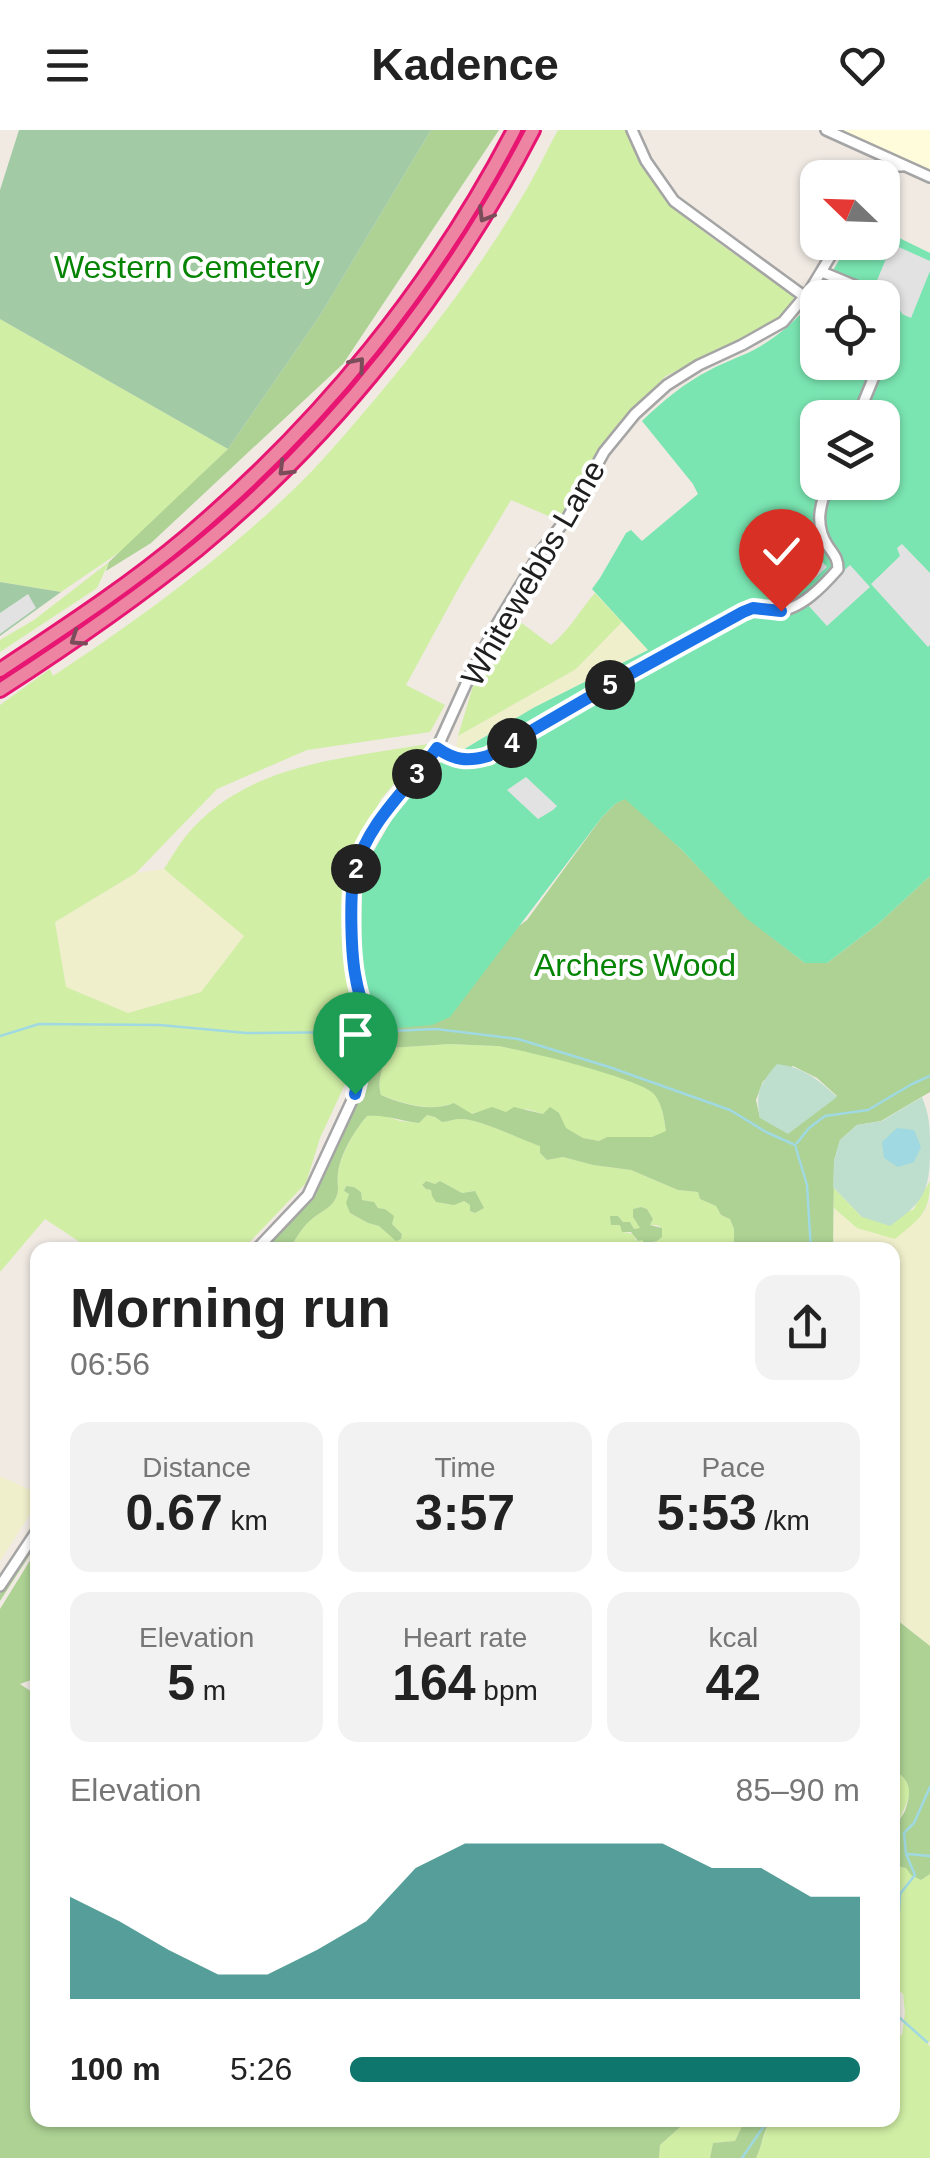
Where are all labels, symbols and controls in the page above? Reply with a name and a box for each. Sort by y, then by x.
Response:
icon: menu [40,38,95,93]
icon: heart [835,38,890,93]
text: Kadence [371,39,559,90]
north arrow [800,160,900,260]
map controls [800,160,900,500]
one-way arrow [478,204,497,222]
park label: Western Cemetery [54,249,320,285]
button: locate [800,280,900,380]
one-way arrow [346,358,364,376]
button: layers [800,400,900,500]
street label: Whitewebbs Lane [454,454,612,692]
one-way arrow [278,458,296,476]
pin [739,509,824,612]
icon: check [754,524,809,579]
one-way arrow [69,627,88,645]
pin: 5 [585,660,635,710]
text: 5 [602,669,618,700]
pin: 4 [487,718,537,768]
text: 4 [504,727,520,758]
pin: 3 [392,749,442,799]
text: 3 [409,758,425,789]
pin: 2 [331,844,381,894]
text: 2 [348,853,364,884]
park label: Archers Wood [534,947,736,983]
pin [313,992,398,1095]
icon: arrive [328,1007,383,1062]
button: share [755,1275,860,1380]
text: Morning run [70,1277,391,1339]
text: 06:56 [70,1346,150,1382]
text: Distance [142,1452,251,1483]
text: Time [434,1452,496,1483]
text: Pace [701,1452,765,1483]
text: 0.67 [125,1485,223,1541]
text: 3:57 [415,1485,515,1541]
text: 5:53 [657,1485,757,1541]
text: km [223,1505,268,1536]
text: /km [757,1505,810,1536]
text: Elevation [139,1622,254,1653]
text: Heart rate [403,1622,527,1653]
text: kcal [708,1622,758,1653]
text: 5 [167,1655,195,1711]
text: 164 [392,1655,476,1711]
text: 42 [706,1655,761,1711]
text: m [195,1675,226,1706]
text: bpm [476,1675,538,1706]
text: Elevation [70,1772,202,1808]
text: 85–90 m [735,1772,860,1808]
text: 100 m [70,2051,161,2087]
text: 5:26 [230,2051,292,2087]

